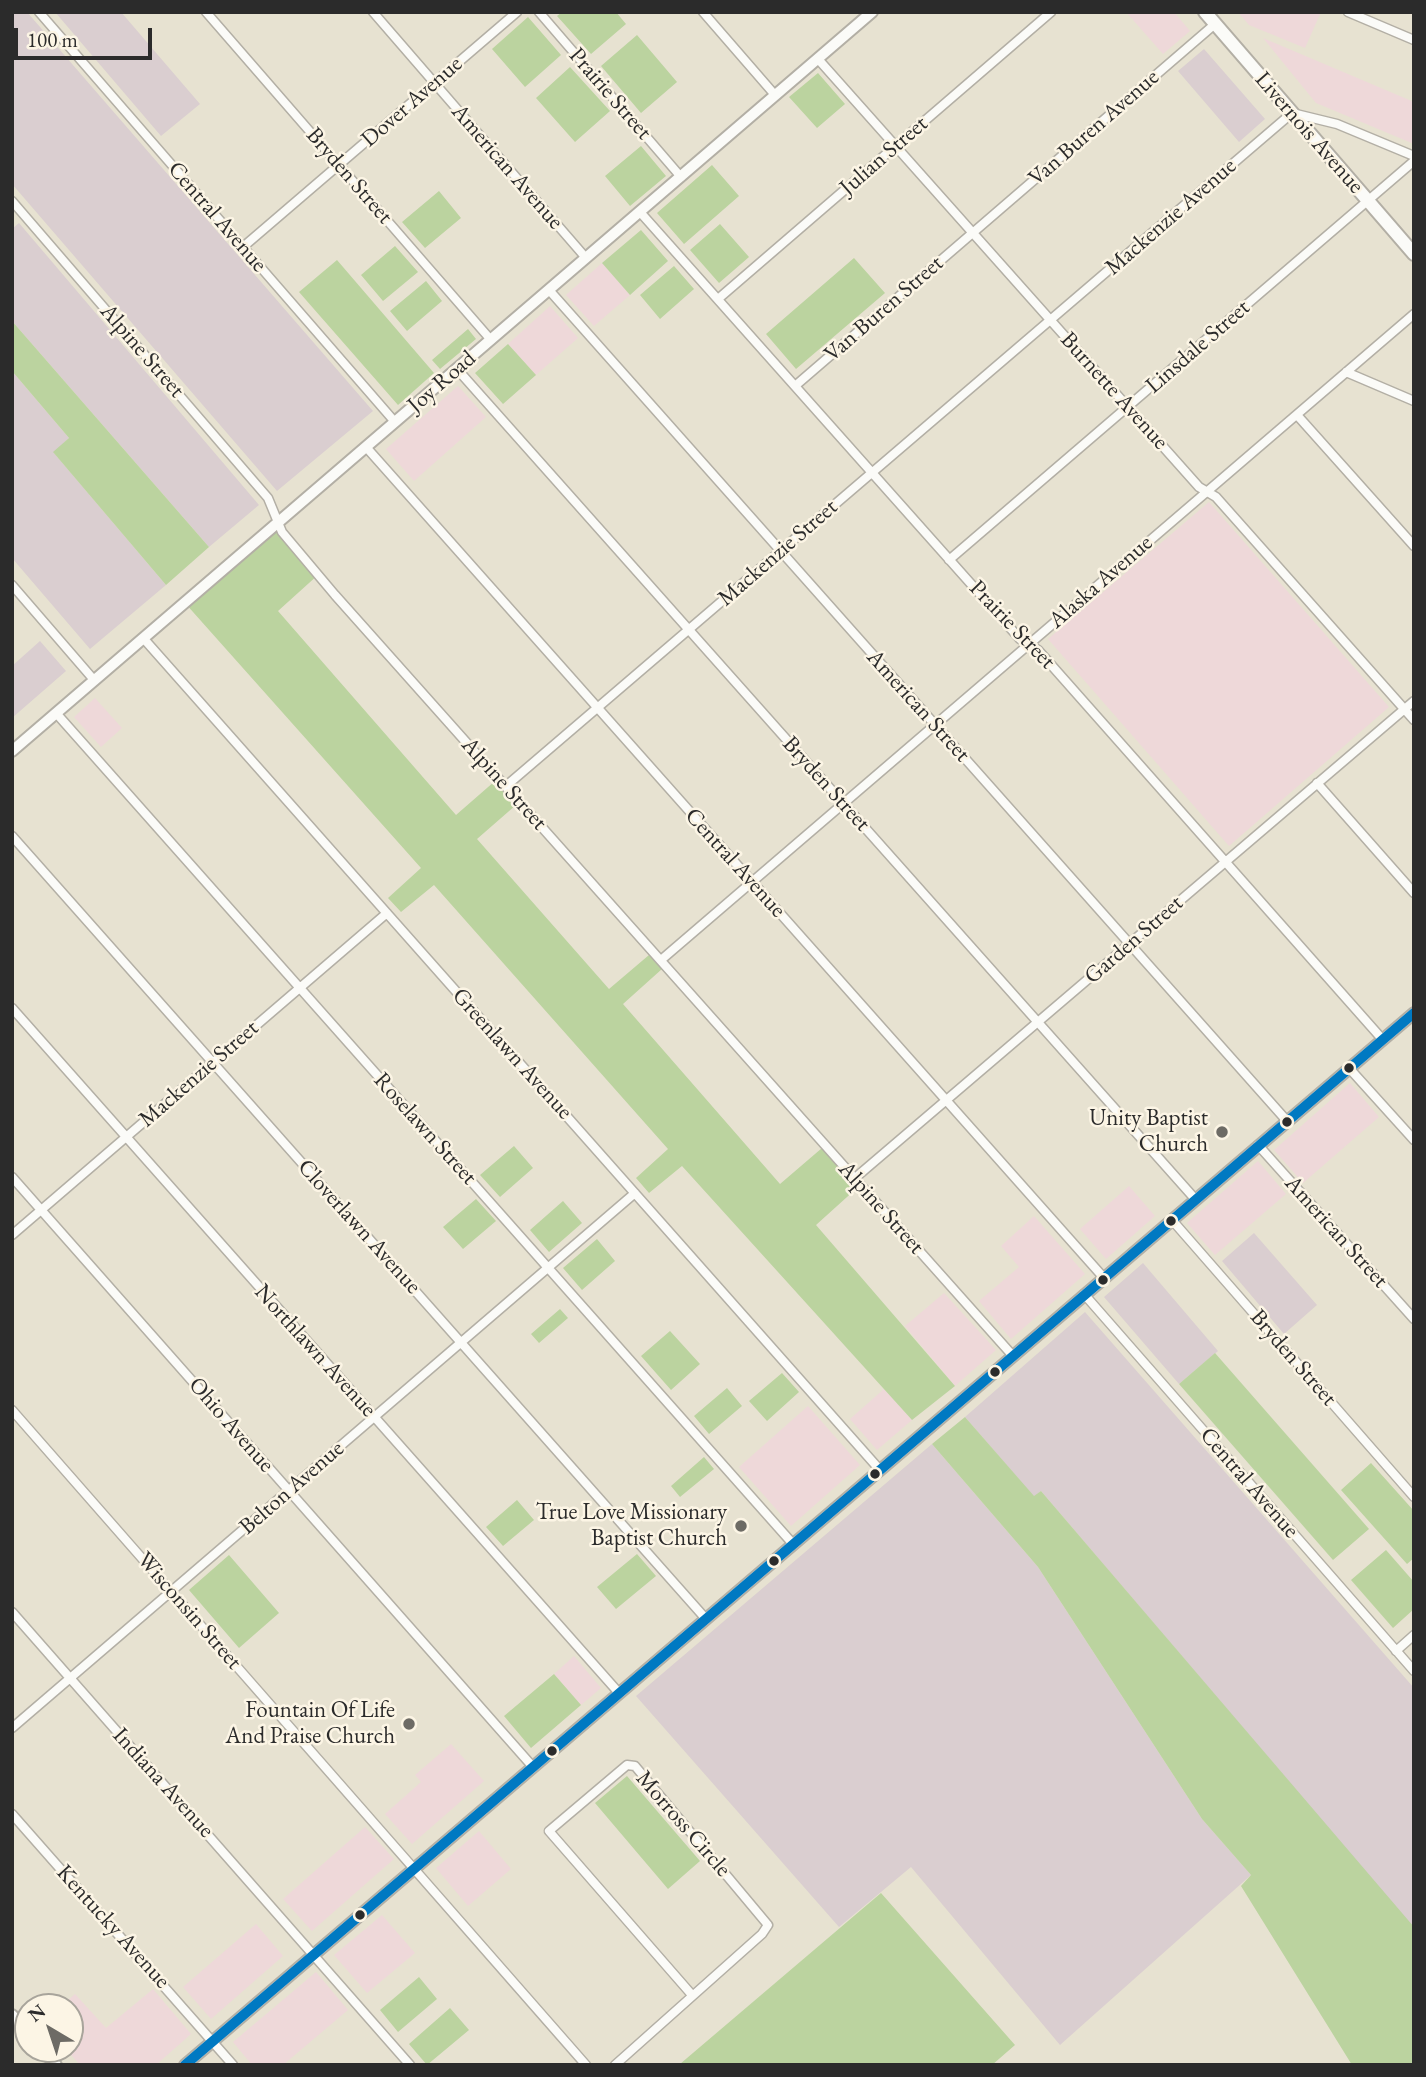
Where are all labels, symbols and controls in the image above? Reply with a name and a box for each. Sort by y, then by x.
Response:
scale bar [18,14,156,58]
text: 100 m [27,26,78,53]
street label: Prairie Street [563,42,657,146]
street label: Dover Avenue [356,51,468,153]
street label: Van Buren Avenue [1023,64,1165,192]
street label: Livernois Avenue [1249,66,1369,200]
street label: American Avenue [445,99,569,235]
street label: Julian Street [834,110,934,202]
street label: Bryden Street [300,122,398,230]
street label: Mackenzie Avenue [1100,153,1242,281]
street label: Central Avenue [161,156,273,278]
street label: Van Buren Street [819,250,949,368]
street label: Linsdale Street [1140,294,1256,400]
street label: Alpine Street [94,298,190,404]
street label: Burnette Avenue [1054,327,1174,455]
street label: Joy Road [402,345,482,419]
street label: Mackenzie Street [713,494,843,612]
street label: Alaska Avenue [1043,529,1159,635]
street label: Prairie Street [963,575,1061,675]
street label: American Street [860,644,976,768]
street label: Bryden Street [776,731,876,837]
street label: Alpine Street [455,732,553,836]
street label: Central Avenue [679,803,791,923]
street label: Garden Street [1079,890,1189,990]
street label: Greenlawn Avenue [446,983,578,1125]
street label: Mackenzie Street [134,1015,264,1133]
unlabelled marker [1342,1061,1356,1075]
street label: Roselawn Street [367,1067,483,1191]
place label: Unity Baptist Church [1089,1105,1208,1159]
unlabelled marker [1280,1115,1294,1129]
marker: Unity Baptist Church [1214,1124,1230,1140]
street label: Cloverlawn Avenue [291,1154,427,1300]
street label: Alpine Street [832,1156,930,1260]
street label: American Street [1278,1170,1394,1294]
unlabelled marker [1164,1214,1178,1228]
unlabelled marker [1096,1273,1110,1287]
street label: Northlawn Avenue [248,1279,382,1423]
street label: Bryden Street [1244,1304,1342,1412]
unlabelled marker [988,1365,1002,1379]
street label: Ohio Avenue [182,1372,280,1478]
street label: Central Avenue [1193,1422,1305,1544]
street label: Belton Avenue [234,1435,350,1541]
unlabelled marker [868,1467,882,1481]
place label: True Love Missionary Baptist Church [536,1499,727,1553]
marker: True Love Missionary Baptist Church [733,1518,749,1534]
street label: Wisconsin Street [131,1547,247,1675]
unlabelled marker [767,1554,781,1568]
place label: Fountain Of Life And Praise Church [225,1697,395,1751]
marker: Fountain Of Life And Praise Church [401,1716,417,1732]
street label: Indiana Avenue [106,1722,220,1844]
unlabelled marker [545,1744,559,1758]
street label: Morross Circle [629,1765,737,1883]
street label: Kentucky Avenue [50,1859,176,1995]
unlabelled marker [353,1908,367,1922]
north arrow [14,1993,84,2063]
text: N [23,1998,51,2027]

